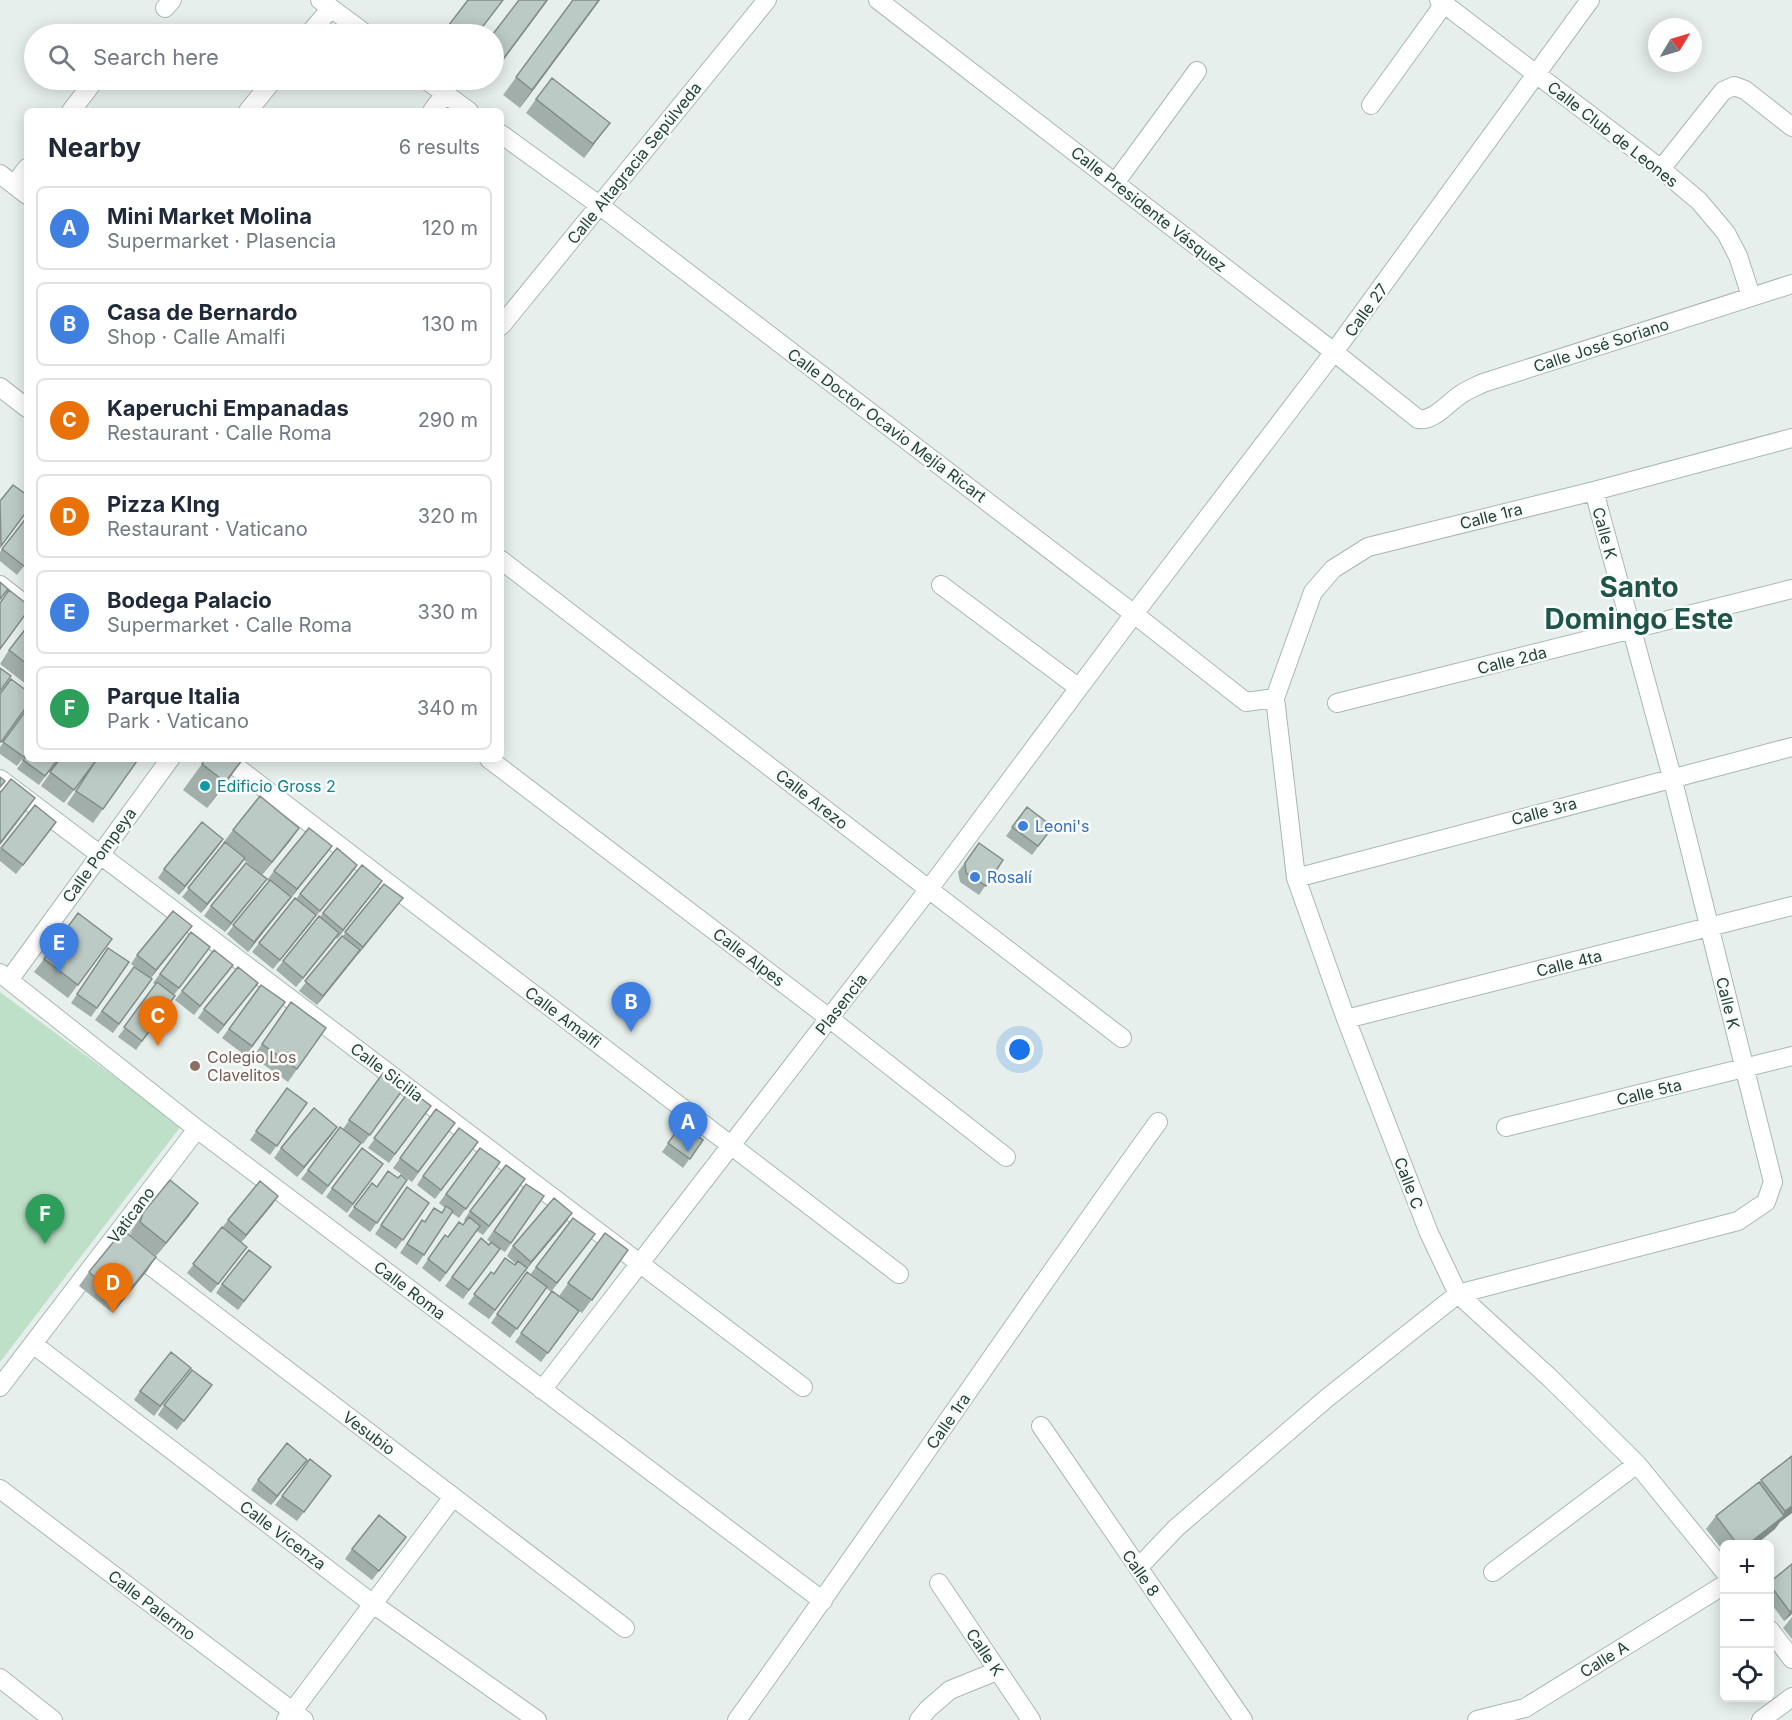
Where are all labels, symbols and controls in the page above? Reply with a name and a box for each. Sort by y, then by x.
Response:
north arrow [1648,18,1702,72]
search box [24,24,504,90]
icon: search [45,41,78,74]
text: Search here [93,44,219,70]
street label: Calle Club de Leones [1544,77,1682,191]
street label: Calle Altagracia Sepúlveda [562,78,706,248]
text: Nearby [48,132,141,163]
text: 6 results [399,135,480,159]
street label: Calle Presidente Vásquez [1067,142,1231,276]
text: Mini Market Molina [107,203,312,229]
text: A [62,216,77,240]
text: 120 m [422,216,478,240]
text: Supermarket · Plasencia [107,229,336,253]
street label: Calle 27 [1340,279,1392,341]
text: Casa de Bernardo [107,299,298,325]
text: B [63,312,76,336]
text: 130 m [422,312,478,336]
street label: Calle José Soriano [1531,314,1671,376]
text: Shop · Calle Amalfi [107,325,285,349]
street label: Calle Doctor Ocavio Mejía Ricart [784,344,990,506]
text: Kaperuchi Empanadas [107,395,349,421]
text: C [62,408,77,432]
text: 290 m [418,408,478,432]
text: Restaurant · Calle Roma [107,421,332,445]
text: Pizza KIng [107,491,220,517]
street label: Calle 1ra [1458,499,1524,533]
text: D [62,504,77,528]
text: 320 m [418,504,478,528]
street label: Calle K [1588,505,1622,561]
text: Restaurant · Vaticano [107,517,308,541]
district label: Santo Domingo Este [1545,570,1733,636]
text: Bodega Palacio [107,587,272,613]
text: E [63,600,76,624]
text: 330 m [418,600,478,624]
text: Supermarket · Calle Roma [107,613,352,637]
street label: Calle 2da [1475,642,1549,678]
text: Parque Italia [107,683,240,709]
text: F [64,696,75,720]
text: 340 m [417,696,478,720]
text: Park · Vaticano [107,709,249,733]
street label: Calle Arezo [772,765,852,833]
place label: Edificio Gross 2 [217,776,336,796]
marker: Edificio Gross 2 [198,779,212,793]
street label: Calle 3ra [1509,793,1579,829]
street label: Calle Pompeya [58,804,140,906]
place label: Leoni's [1035,816,1090,836]
marker: Leoni's [1016,819,1030,833]
place label: Rosalí [987,867,1032,887]
marker: Rosalí [968,870,982,884]
pin: E [40,924,78,973]
street label: Calle Alpes [709,924,789,990]
street label: Calle 4ta [1534,945,1604,981]
street label: Plasencia [811,969,871,1039]
street label: Calle K [1712,975,1744,1031]
street label: Calle Amalfi [521,982,605,1052]
pin: B [612,982,650,1032]
pin: C [138,996,178,1046]
your location [1005,1035,1034,1064]
street label: Calle Sicilia [347,1038,427,1106]
place label: Colegio Los Clavelitos [207,1047,296,1085]
marker: Colegio Los Clavelitos [188,1059,202,1073]
street label: Calle 5ta [1614,1074,1684,1110]
pin: A [668,1102,708,1152]
street label: Calle C [1390,1154,1428,1212]
street label: Vaticano [103,1183,159,1247]
pin: F [26,1194,64,1244]
street label: Calle Roma [370,1256,450,1324]
pin: D [94,1264,132,1313]
street label: Calle 1ra [922,1389,974,1453]
street label: Vesubio [339,1407,399,1459]
street label: Calle Vicenza [236,1496,330,1574]
map controls [1720,1540,1774,1702]
button: + [1720,1540,1774,1594]
street label: Calle 8 [1118,1546,1164,1600]
street label: Calle Palermo [104,1566,200,1644]
button: − [1720,1594,1774,1648]
street label: Calle K [962,1624,1008,1680]
street label: Calle A [1576,1636,1632,1682]
button: locate [1720,1648,1774,1702]

